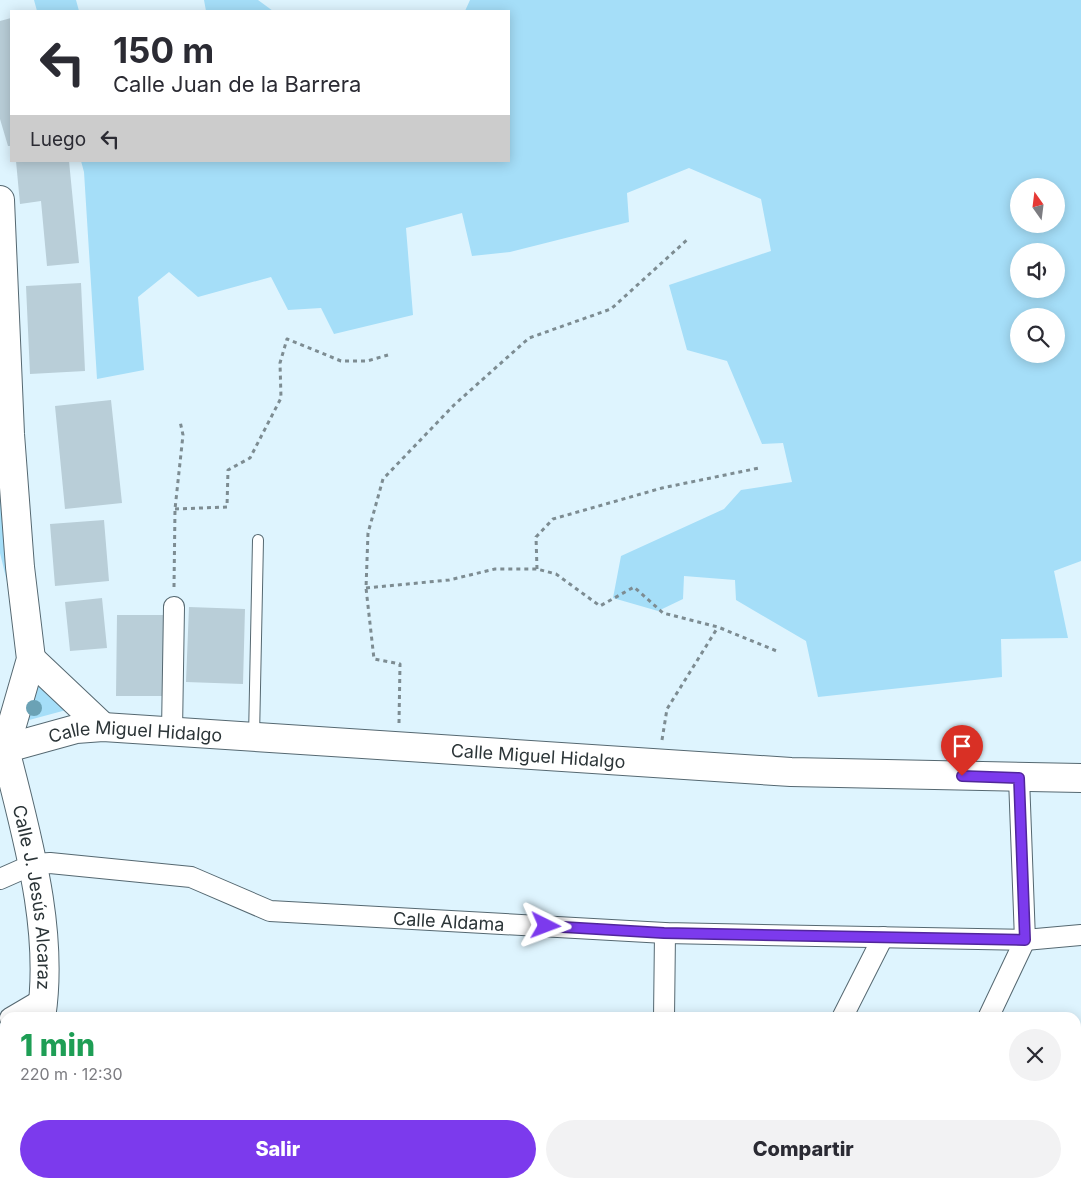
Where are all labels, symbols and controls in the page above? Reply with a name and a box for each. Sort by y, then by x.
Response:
text: 150 m [113,29,214,71]
icon: left [30,30,95,95]
text: Calle Juan de la Barrera [113,71,361,97]
icon: left [96,125,124,153]
text: Luego [30,128,86,151]
north arrow [1010,178,1065,232]
map controls [1010,178,1065,363]
button: sound [1010,243,1065,298]
button: search [1010,308,1065,363]
street label: Calle Miguel Hidalgo [46,716,223,747]
pin [941,725,983,776]
icon: arrive [948,732,976,760]
street label: Calle Miguel Hidalgo [450,739,626,772]
street label: Calle J. Jesús Alcaraz [9,803,55,991]
position arrow [519,899,571,951]
street label: Calle Aldama [393,907,505,935]
text: 1 min [20,1027,95,1063]
button: close [1009,1029,1061,1081]
text: 220 m · 12:30 [20,1064,123,1084]
button: Salir [20,1120,536,1178]
button: Compartir [546,1120,1061,1178]

